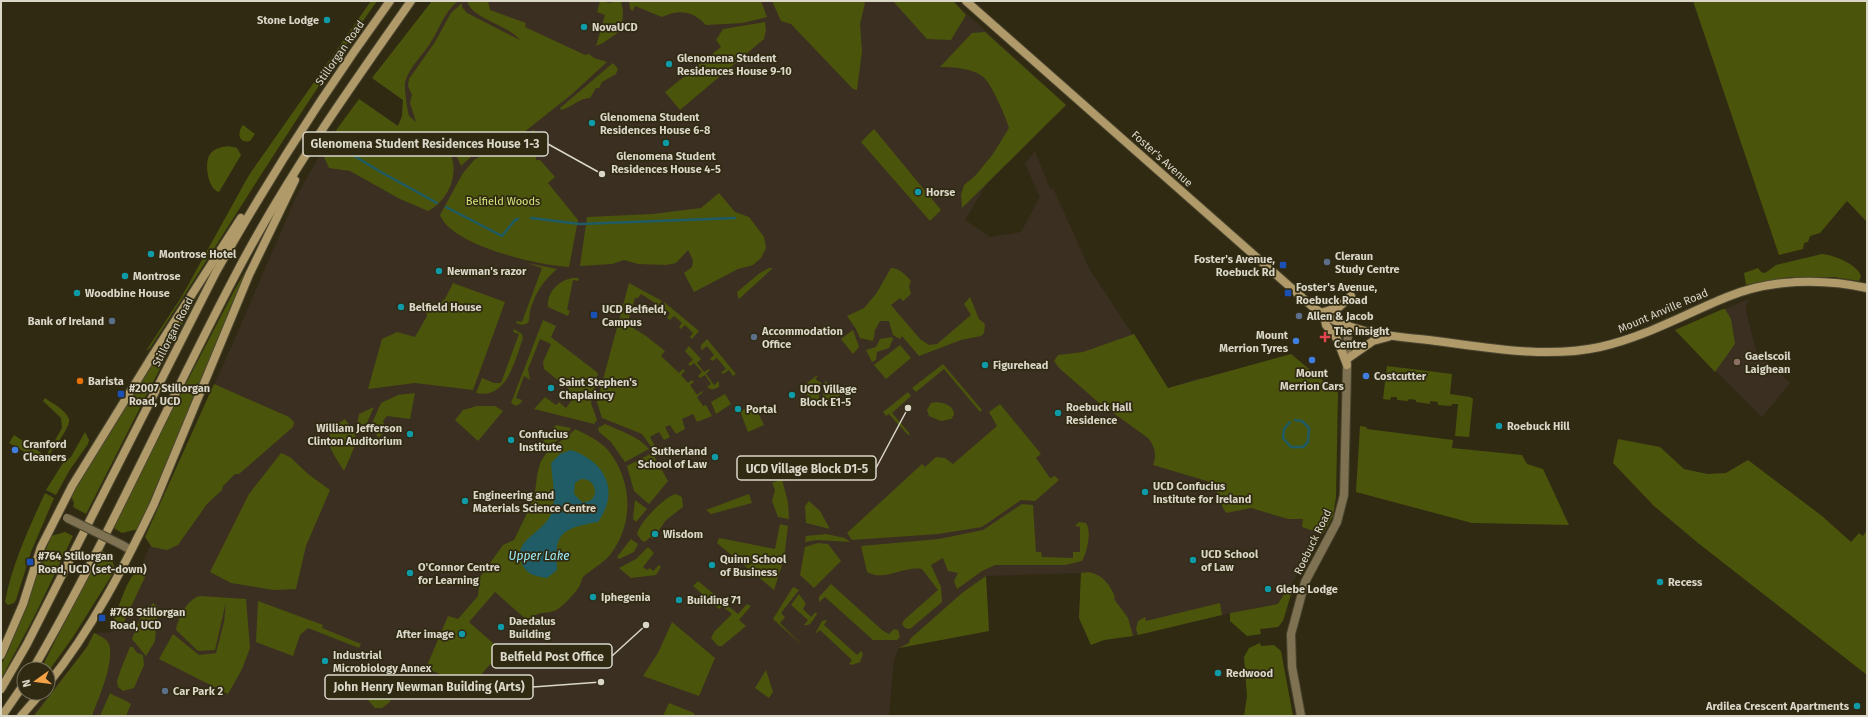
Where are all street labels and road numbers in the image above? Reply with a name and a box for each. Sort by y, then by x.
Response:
street label: Stillorgan Road [313,18,367,88]
street label: Foster's Avenue [1129,128,1195,190]
street label: Mount Anville Road [1616,286,1710,336]
street label: Stillorgan Road [150,295,196,369]
street label: Roebuck Road [1292,507,1334,577]

